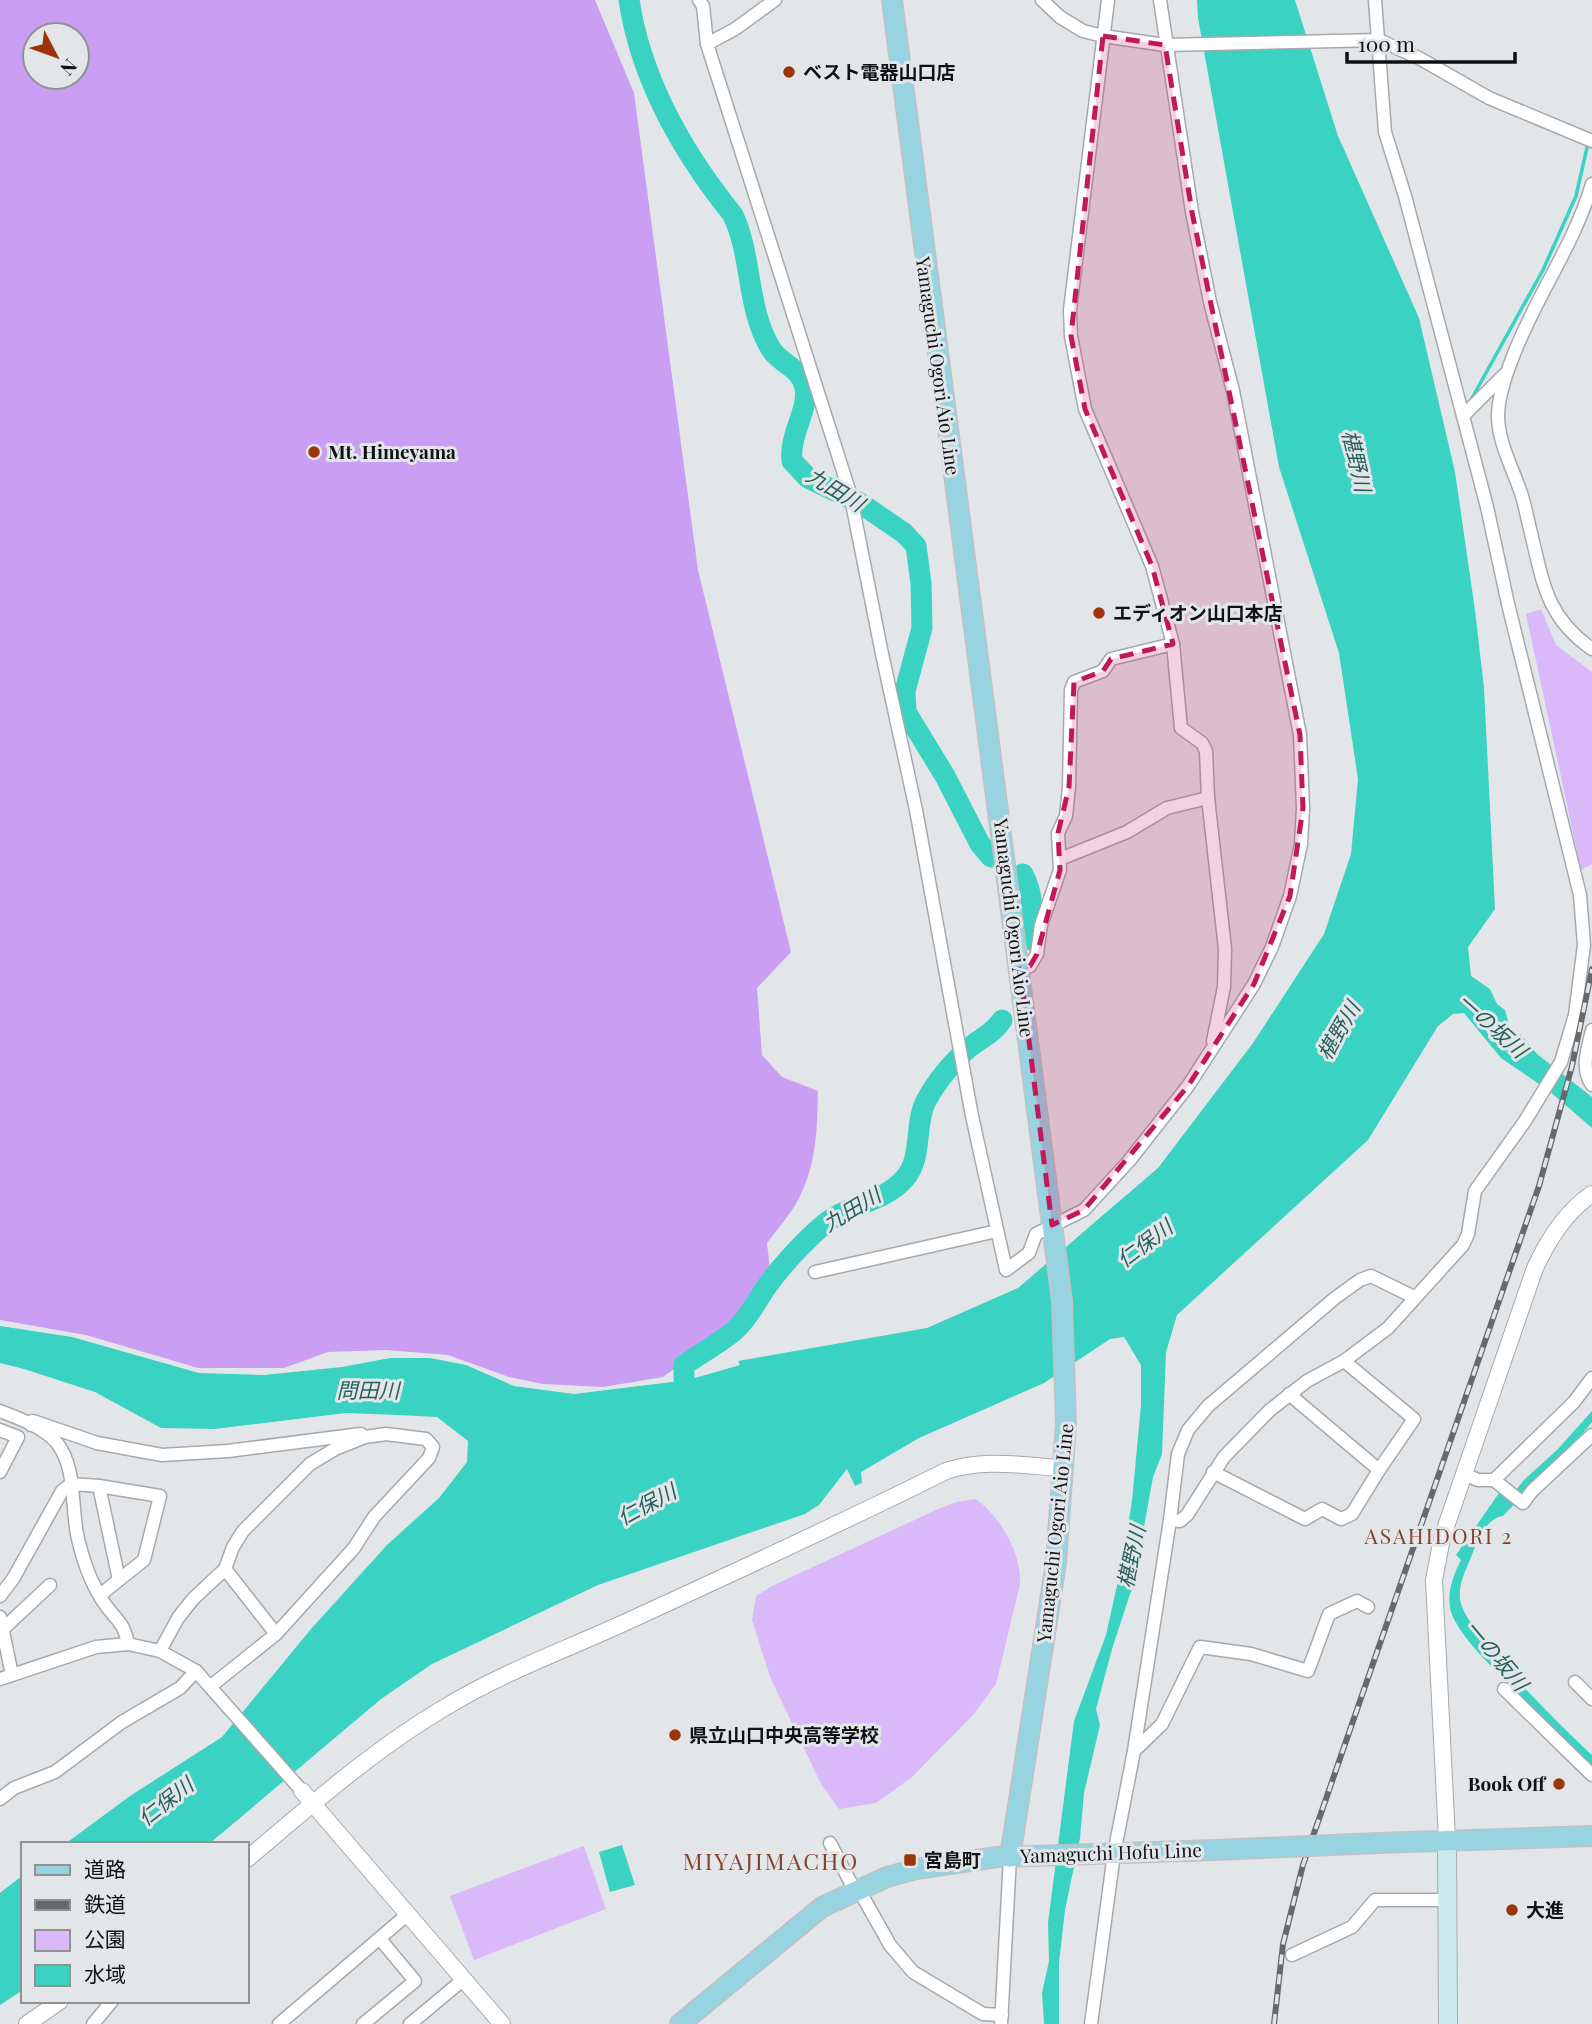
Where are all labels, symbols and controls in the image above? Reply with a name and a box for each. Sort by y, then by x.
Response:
north arrow [21,21,91,91]
scale bar [1347,21,1515,65]
text: 100 m [1358,29,1415,57]
text: N [55,54,84,82]
place label: ベスト電器山口店 [803,58,955,84]
marker: ベスト電器山口店 [781,64,797,80]
street label: Yamaguchi Ogori Aio Line [911,254,967,477]
water label: 椹野川 [1337,427,1379,496]
place label: Mt. Himeyama [328,438,456,464]
marker: Mt. Himeyama [306,444,322,460]
water label: 九田川 [802,460,872,518]
place label: エディオン山口本店 [1113,599,1283,625]
marker: エディオン山口本店 [1091,605,1107,621]
street label: Yamaguchi Ogori Aio Line [989,816,1041,1039]
water label: 一の坂川 [1453,986,1535,1064]
water label: 椹野川 [1309,994,1366,1064]
water label: 九田川 [817,1179,887,1237]
water label: 仁保川 [1110,1211,1179,1273]
water label: 問田川 [337,1375,401,1403]
street label: Yamaguchi Ogori Aio Line [1029,1422,1078,1645]
water label: 仁保川 [612,1475,682,1530]
water label: 椹野川 [1110,1521,1151,1590]
district label: ASAHIDORI 2 [1364,1521,1513,1549]
water label: 一の坂川 [1460,1614,1537,1697]
place label: 県立山口中央高等学校 [689,1721,879,1747]
marker: 県立山口中央高等学校 [667,1727,683,1743]
water label: 仁保川 [131,1769,200,1831]
place label: Book Off [1468,1770,1547,1796]
marker: Book Off [1551,1776,1567,1792]
street label: Yamaguchi Hofu Line [1019,1836,1202,1868]
legend [21,1842,248,2003]
district label: MIYAJIMACHO [683,1845,859,1876]
place label: 宮島町 [924,1846,981,1872]
marker: 宮島町 [902,1852,918,1868]
text: 道路 [84,1854,126,1882]
text: 鉄道 [84,1889,126,1917]
place label: 大進 [1526,1896,1564,1922]
marker: 大進 [1504,1902,1520,1918]
text: 公園 [84,1924,126,1952]
text: 水域 [84,1959,126,1987]

